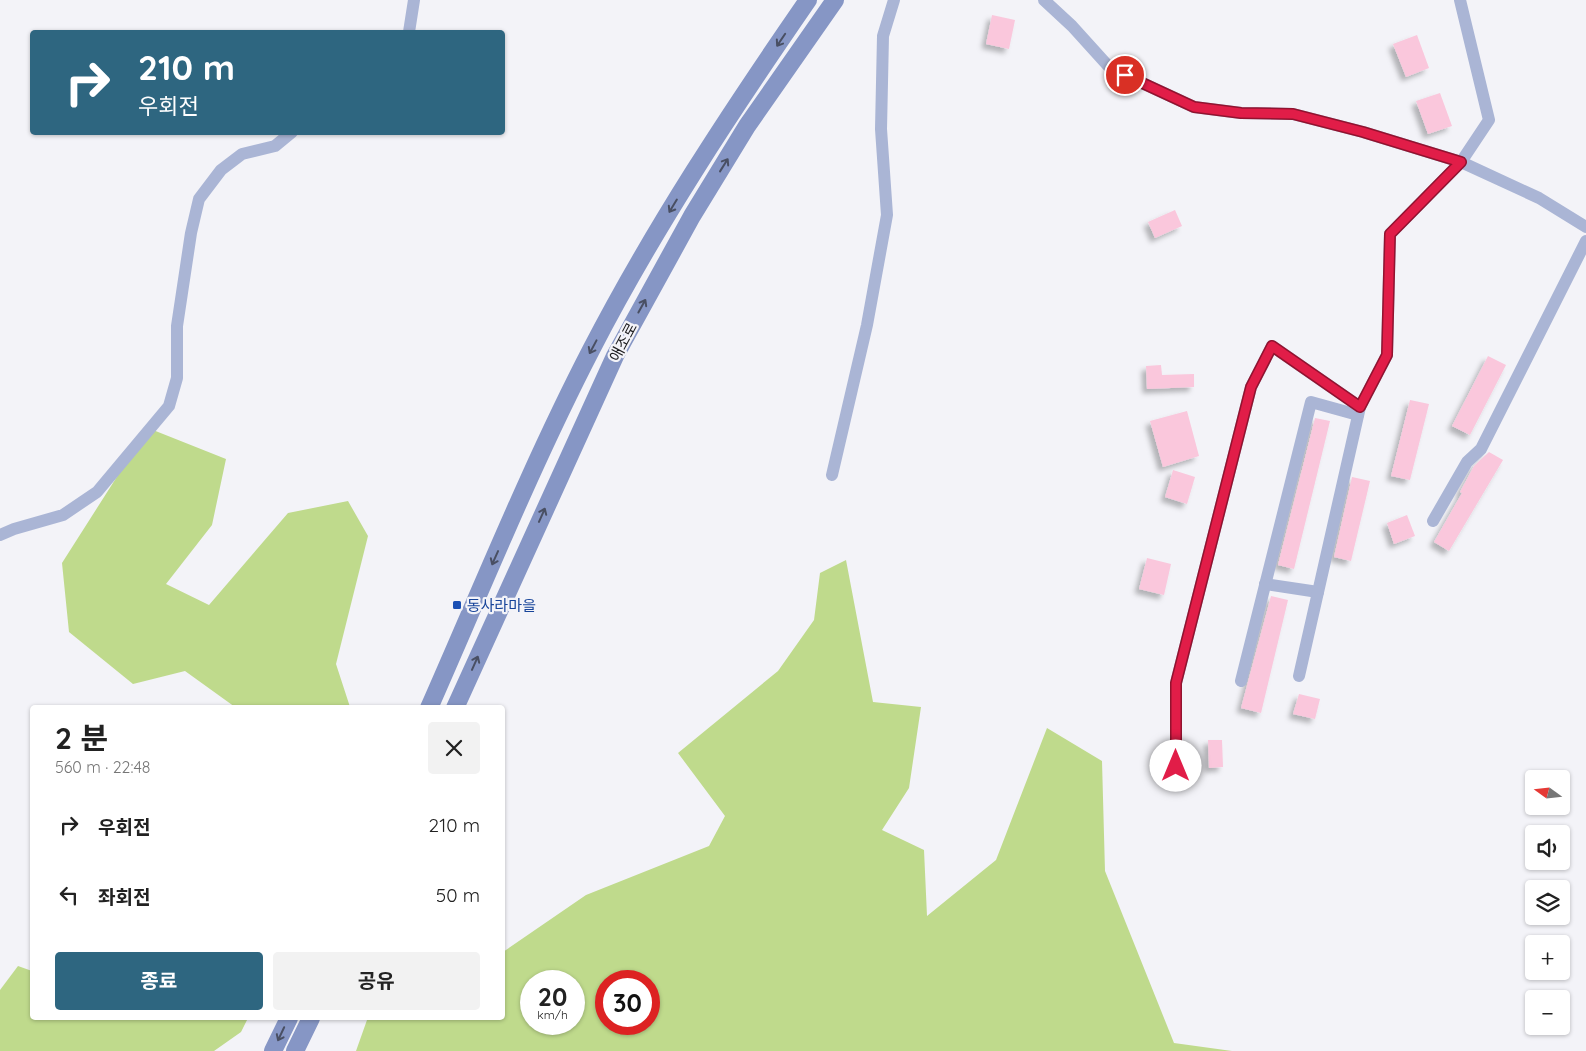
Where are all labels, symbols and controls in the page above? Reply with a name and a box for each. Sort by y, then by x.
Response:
one-way arrow [776,33,786,47]
text: 210 m [138,45,235,89]
icon: right [55,50,120,115]
pin [1104,54,1146,96]
icon: arrive [1111,61,1139,89]
text: 우회전 [138,92,199,120]
one-way arrow [719,158,729,172]
one-way arrow [668,198,678,212]
one-way arrow [638,299,648,313]
street label: 애조로 [605,319,641,365]
one-way arrow [588,339,597,354]
one-way arrow [538,508,548,523]
one-way arrow [489,550,499,565]
place label: 동사라마을 [467,596,536,615]
marker: 동사라마을 [451,599,463,611]
one-way arrow [471,656,480,671]
text: 2 분 [55,719,108,757]
button: close [428,722,480,774]
position arrow [1149,739,1201,791]
text: 560 m · 22:48 [55,757,150,777]
north arrow [1525,770,1570,815]
map controls [1525,770,1570,1035]
icon: right [55,811,83,839]
text: 210 m [429,813,480,837]
text: 우회전 [98,815,150,839]
button: sound [1525,825,1570,870]
button: layers [1525,880,1570,925]
icon: left [55,881,83,909]
text: 50 m [436,883,480,907]
text: 좌회전 [98,885,150,909]
button: + [1525,935,1570,980]
button: 종료 [55,952,263,1010]
button: 공유 [273,952,480,1010]
speed limit sign: 30 [595,970,660,1035]
text: 20 [538,981,567,1012]
button: − [1525,990,1570,1035]
text: km/h [537,1007,568,1022]
one-way arrow [275,1026,285,1041]

